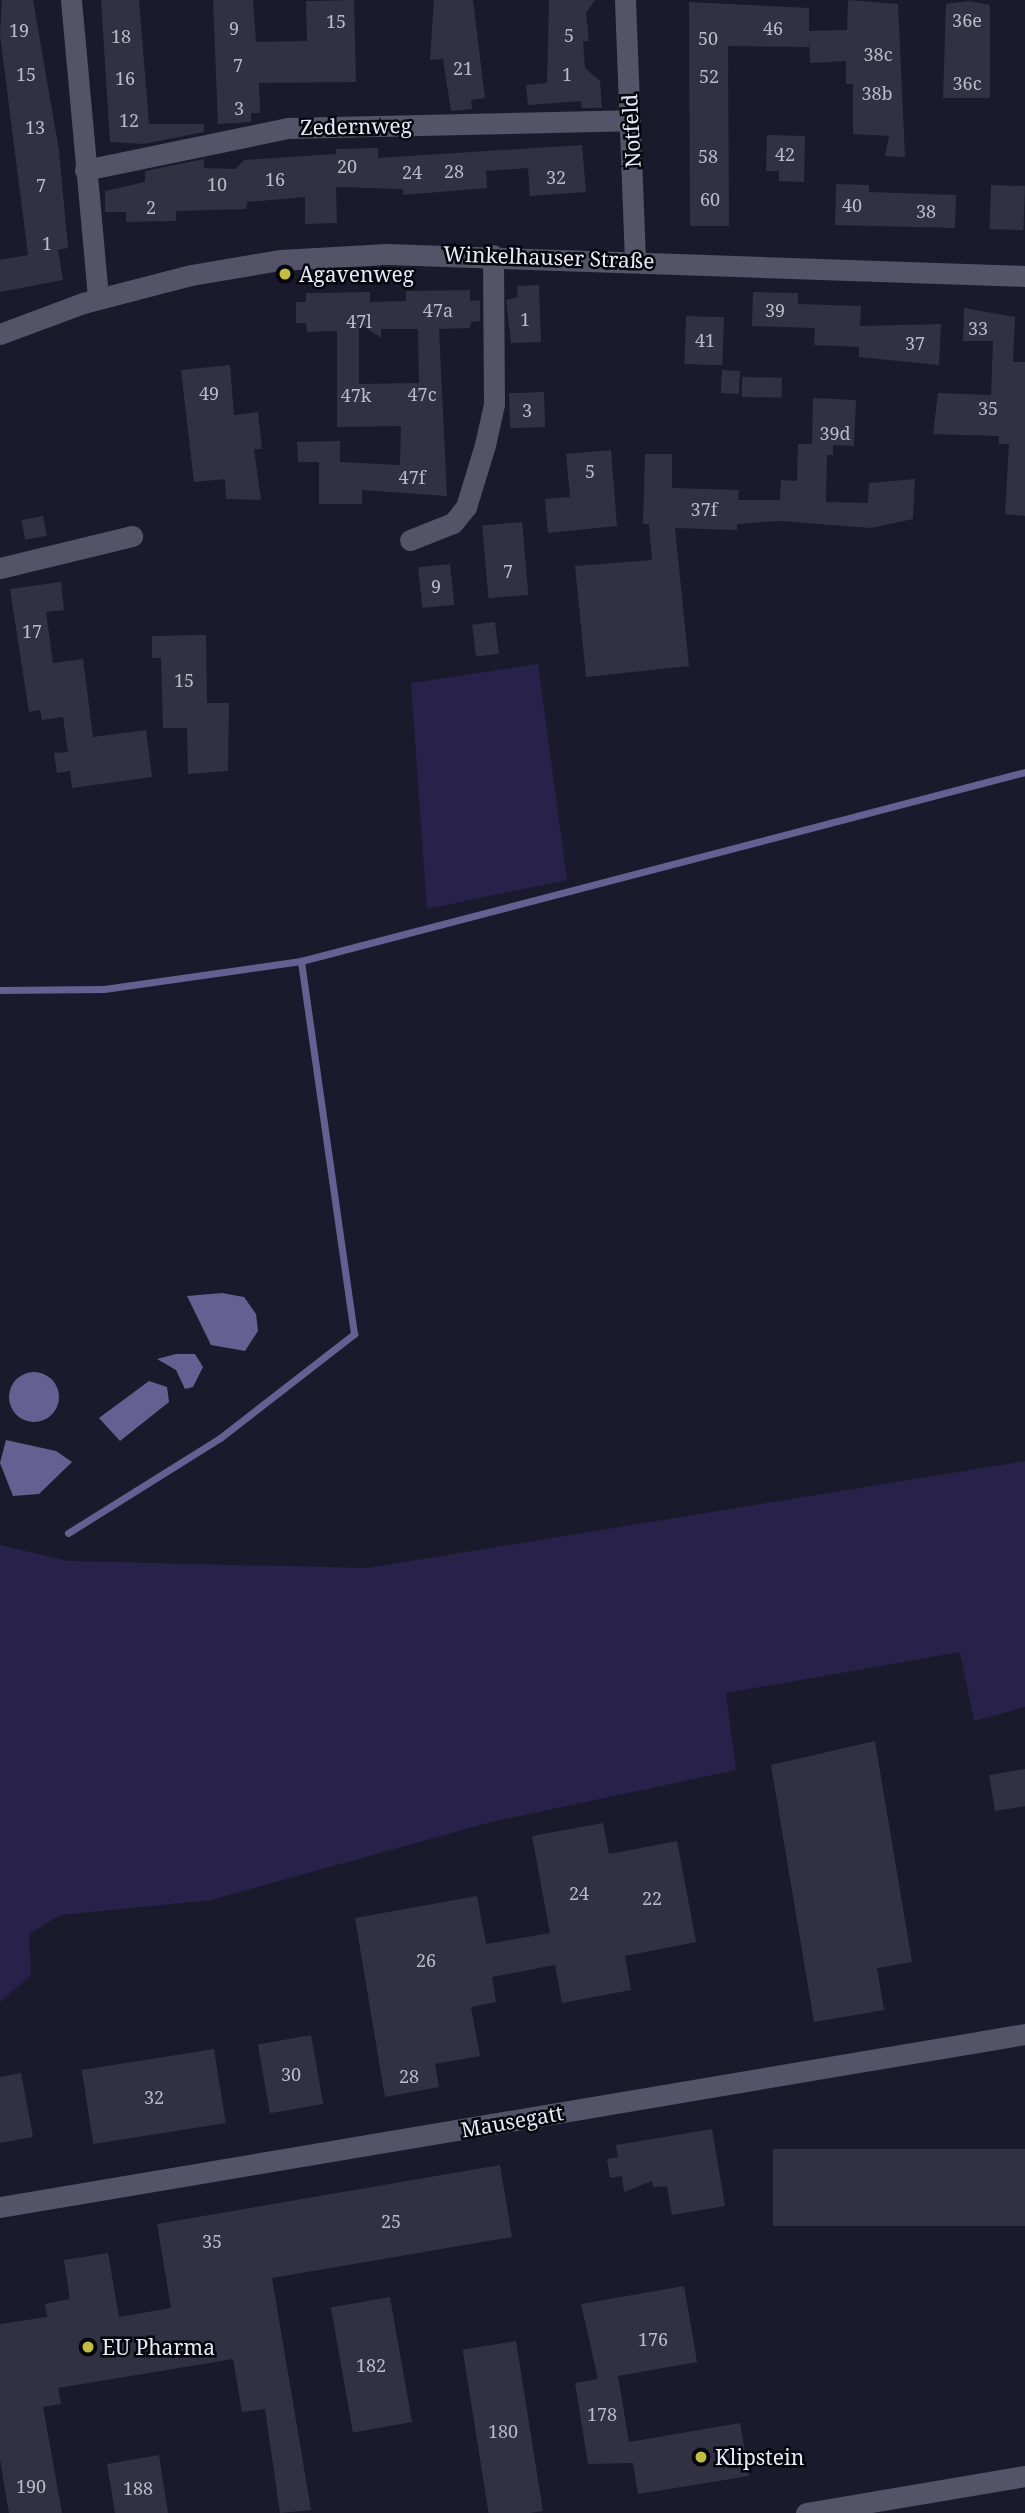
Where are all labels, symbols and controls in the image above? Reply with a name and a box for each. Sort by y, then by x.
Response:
house number: 36e [952,9,982,31]
house number: 15 [326,10,346,32]
house number: 9 [229,17,239,39]
house number: 46 [763,17,783,39]
house number: 19 [9,19,29,41]
house number: 5 [564,24,574,46]
house number: 18 [111,25,131,47]
house number: 50 [698,27,718,49]
house number: 38c [864,43,892,65]
house number: 7 [233,54,243,76]
house number: 21 [453,57,473,79]
house number: 15 [16,63,36,85]
house number: 1 [562,63,572,85]
house number: 52 [699,65,719,87]
house number: 16 [115,67,135,89]
house number: 36c [953,72,981,94]
house number: 38b [861,82,893,104]
street label: Notfeld [616,93,646,169]
house number: 3 [234,97,244,119]
house number: 12 [119,109,139,131]
street label: Zedernweg [300,112,412,140]
house number: 13 [25,116,45,138]
house number: 42 [775,143,795,165]
house number: 58 [698,145,718,167]
house number: 20 [337,155,357,177]
house number: 28 [444,160,464,182]
house number: 24 [402,161,422,183]
house number: 32 [546,166,566,188]
house number: 16 [265,168,285,190]
house number: 10 [207,173,227,195]
house number: 7 [36,174,46,196]
house number: 60 [700,188,720,210]
house number: 40 [842,194,862,216]
house number: 2 [146,196,156,218]
house number: 38 [916,200,936,222]
house number: 1 [42,232,52,254]
street label: Winkelhauser Straße [443,241,655,273]
place label: Agavenweg [299,261,414,287]
marker: Agavenweg [277,266,293,282]
house number: 47a [423,299,453,321]
house number: 39 [765,299,785,321]
house number: 1 [520,308,530,330]
house number: 47l [346,310,372,332]
house number: 33 [968,317,988,339]
house number: 41 [695,329,715,351]
house number: 37 [905,332,925,354]
house number: 49 [199,382,219,404]
house number: 47c [408,383,436,405]
house number: 47k [341,384,371,406]
house number: 35 [978,397,998,419]
house number: 3 [522,399,532,421]
house number: 39d [819,422,851,444]
house number: 5 [585,460,595,482]
house number: 47f [399,466,425,488]
house number: 37f [691,498,717,520]
house number: 7 [503,560,513,582]
house number: 9 [431,575,441,597]
house number: 17 [22,620,42,642]
house number: 15 [174,669,194,691]
house number: 24 [569,1882,589,1904]
house number: 22 [642,1887,662,1909]
house number: 26 [416,1949,436,1971]
house number: 30 [281,2063,301,2085]
house number: 28 [399,2065,419,2087]
house number: 32 [144,2086,164,2108]
street label: Mausegatt [459,2100,565,2142]
house number: 25 [381,2210,401,2232]
house number: 35 [202,2230,222,2252]
house number: 176 [638,2328,668,2350]
place label: EU Pharma [102,2334,215,2360]
marker: EU Pharma [80,2339,96,2355]
house number: 182 [356,2354,386,2376]
house number: 178 [587,2403,617,2425]
house number: 180 [488,2420,518,2442]
place label: Klipstein [715,2444,804,2470]
marker: Klipstein [693,2449,709,2465]
house number: 190 [16,2475,46,2497]
house number: 188 [123,2477,153,2499]

